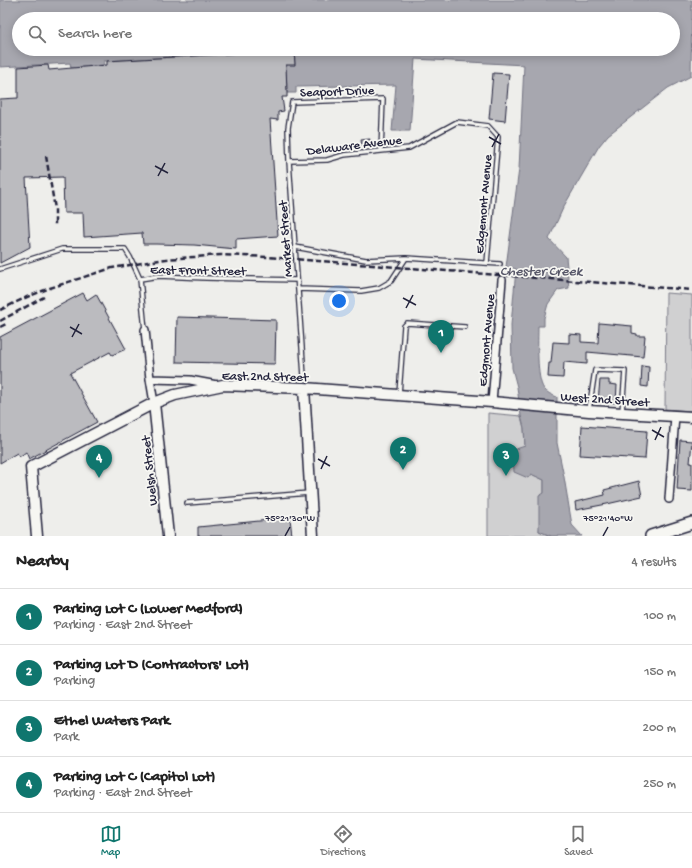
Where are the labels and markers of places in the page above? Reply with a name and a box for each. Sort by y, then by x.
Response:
pin: 1 [428,320,454,353]
pin: 2 [390,437,416,470]
pin: 3 [493,443,519,476]
pin: 4 [86,445,112,478]

